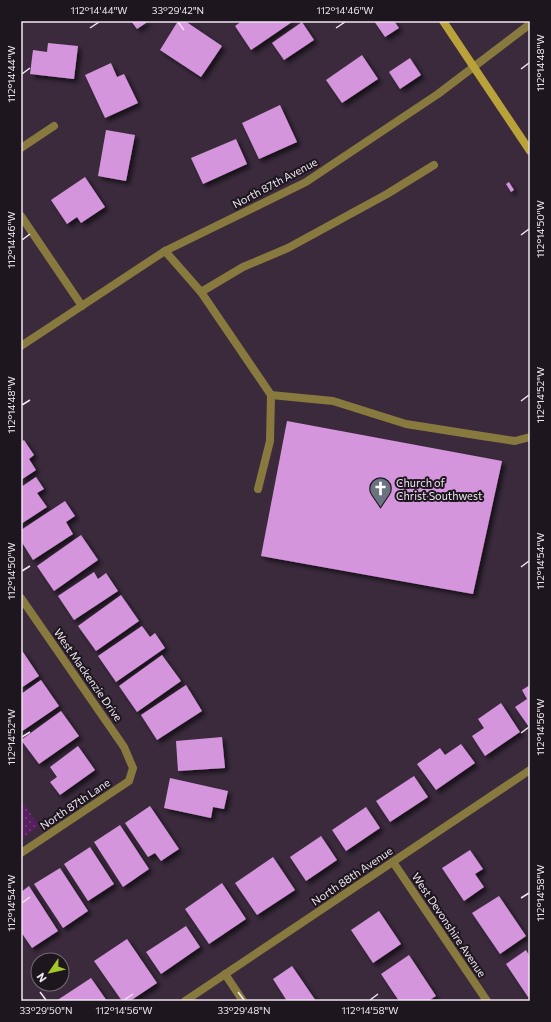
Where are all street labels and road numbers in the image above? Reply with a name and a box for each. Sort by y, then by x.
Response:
street label: North 87th Avenue [230,155,320,210]
street label: West Mackenzie Drive [52,626,125,724]
street label: North 87th Lane [37,775,112,832]
street label: North 88th Avenue [309,843,395,908]
street label: West Devonshire Avenue [410,870,489,979]

